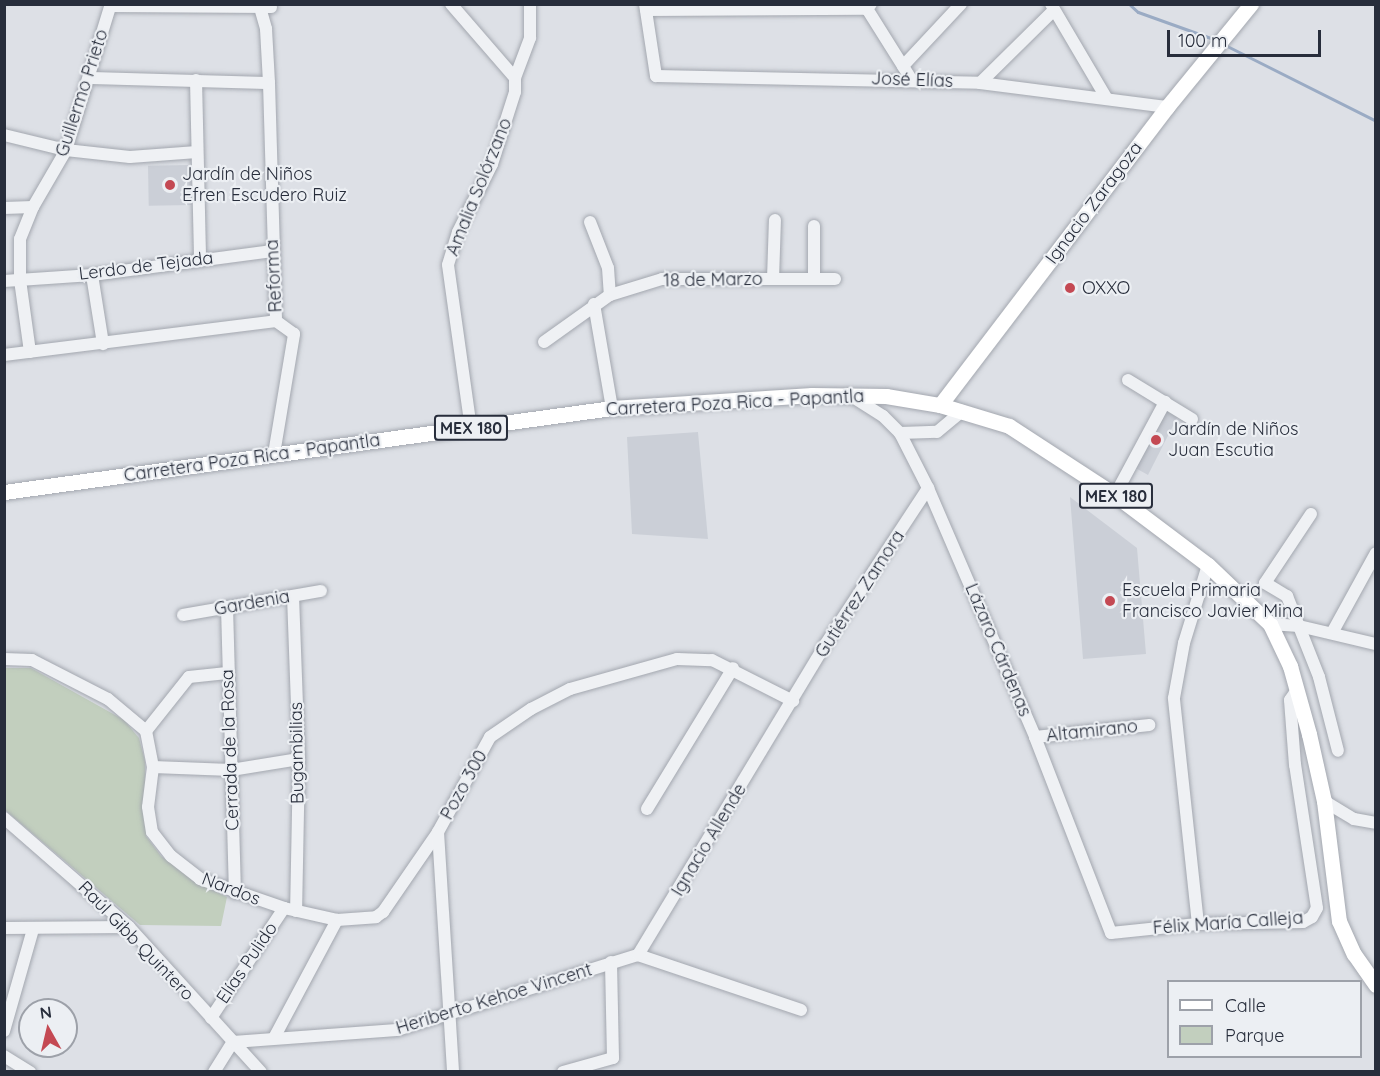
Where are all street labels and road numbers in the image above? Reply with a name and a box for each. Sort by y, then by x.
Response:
street label: Guillermo Prieto [51,27,113,159]
street label: José Elías [871,68,953,92]
street label: Amalia Solórzano [442,115,516,259]
street label: Ignacio Zaragoza [1041,138,1147,268]
street label: Reforma [261,239,287,313]
street label: Lerdo de Tejada [77,247,215,285]
street label: 18 de Marzo [663,268,763,292]
street label: Carretera Poza Rica - Papantla [605,385,865,421]
road number: MEX 180 [434,415,508,441]
street label: Carretera Poza Rica - Papantla [122,429,382,487]
road number: MEX 180 [1078,483,1154,509]
street label: Gutiérrez Zamora [811,526,909,662]
street label: Lázaro Cárdenas [960,580,1036,720]
street label: Gardenia [212,586,292,620]
street label: Cerrada de la Rosa [216,669,244,831]
street label: Bugambilias [285,702,309,804]
street label: Altamirano [1045,715,1139,747]
street label: Pozo 300 [436,746,492,824]
street label: Ignacio Allende [667,780,751,900]
street label: Nardos [199,868,263,910]
street label: Raúl Gibb Quintero [74,877,198,1005]
street label: Félix María Calleja [1152,907,1304,939]
street label: Elías Pulido [212,918,282,1008]
street label: Heriberto Kehoe Vincent [393,959,595,1039]

